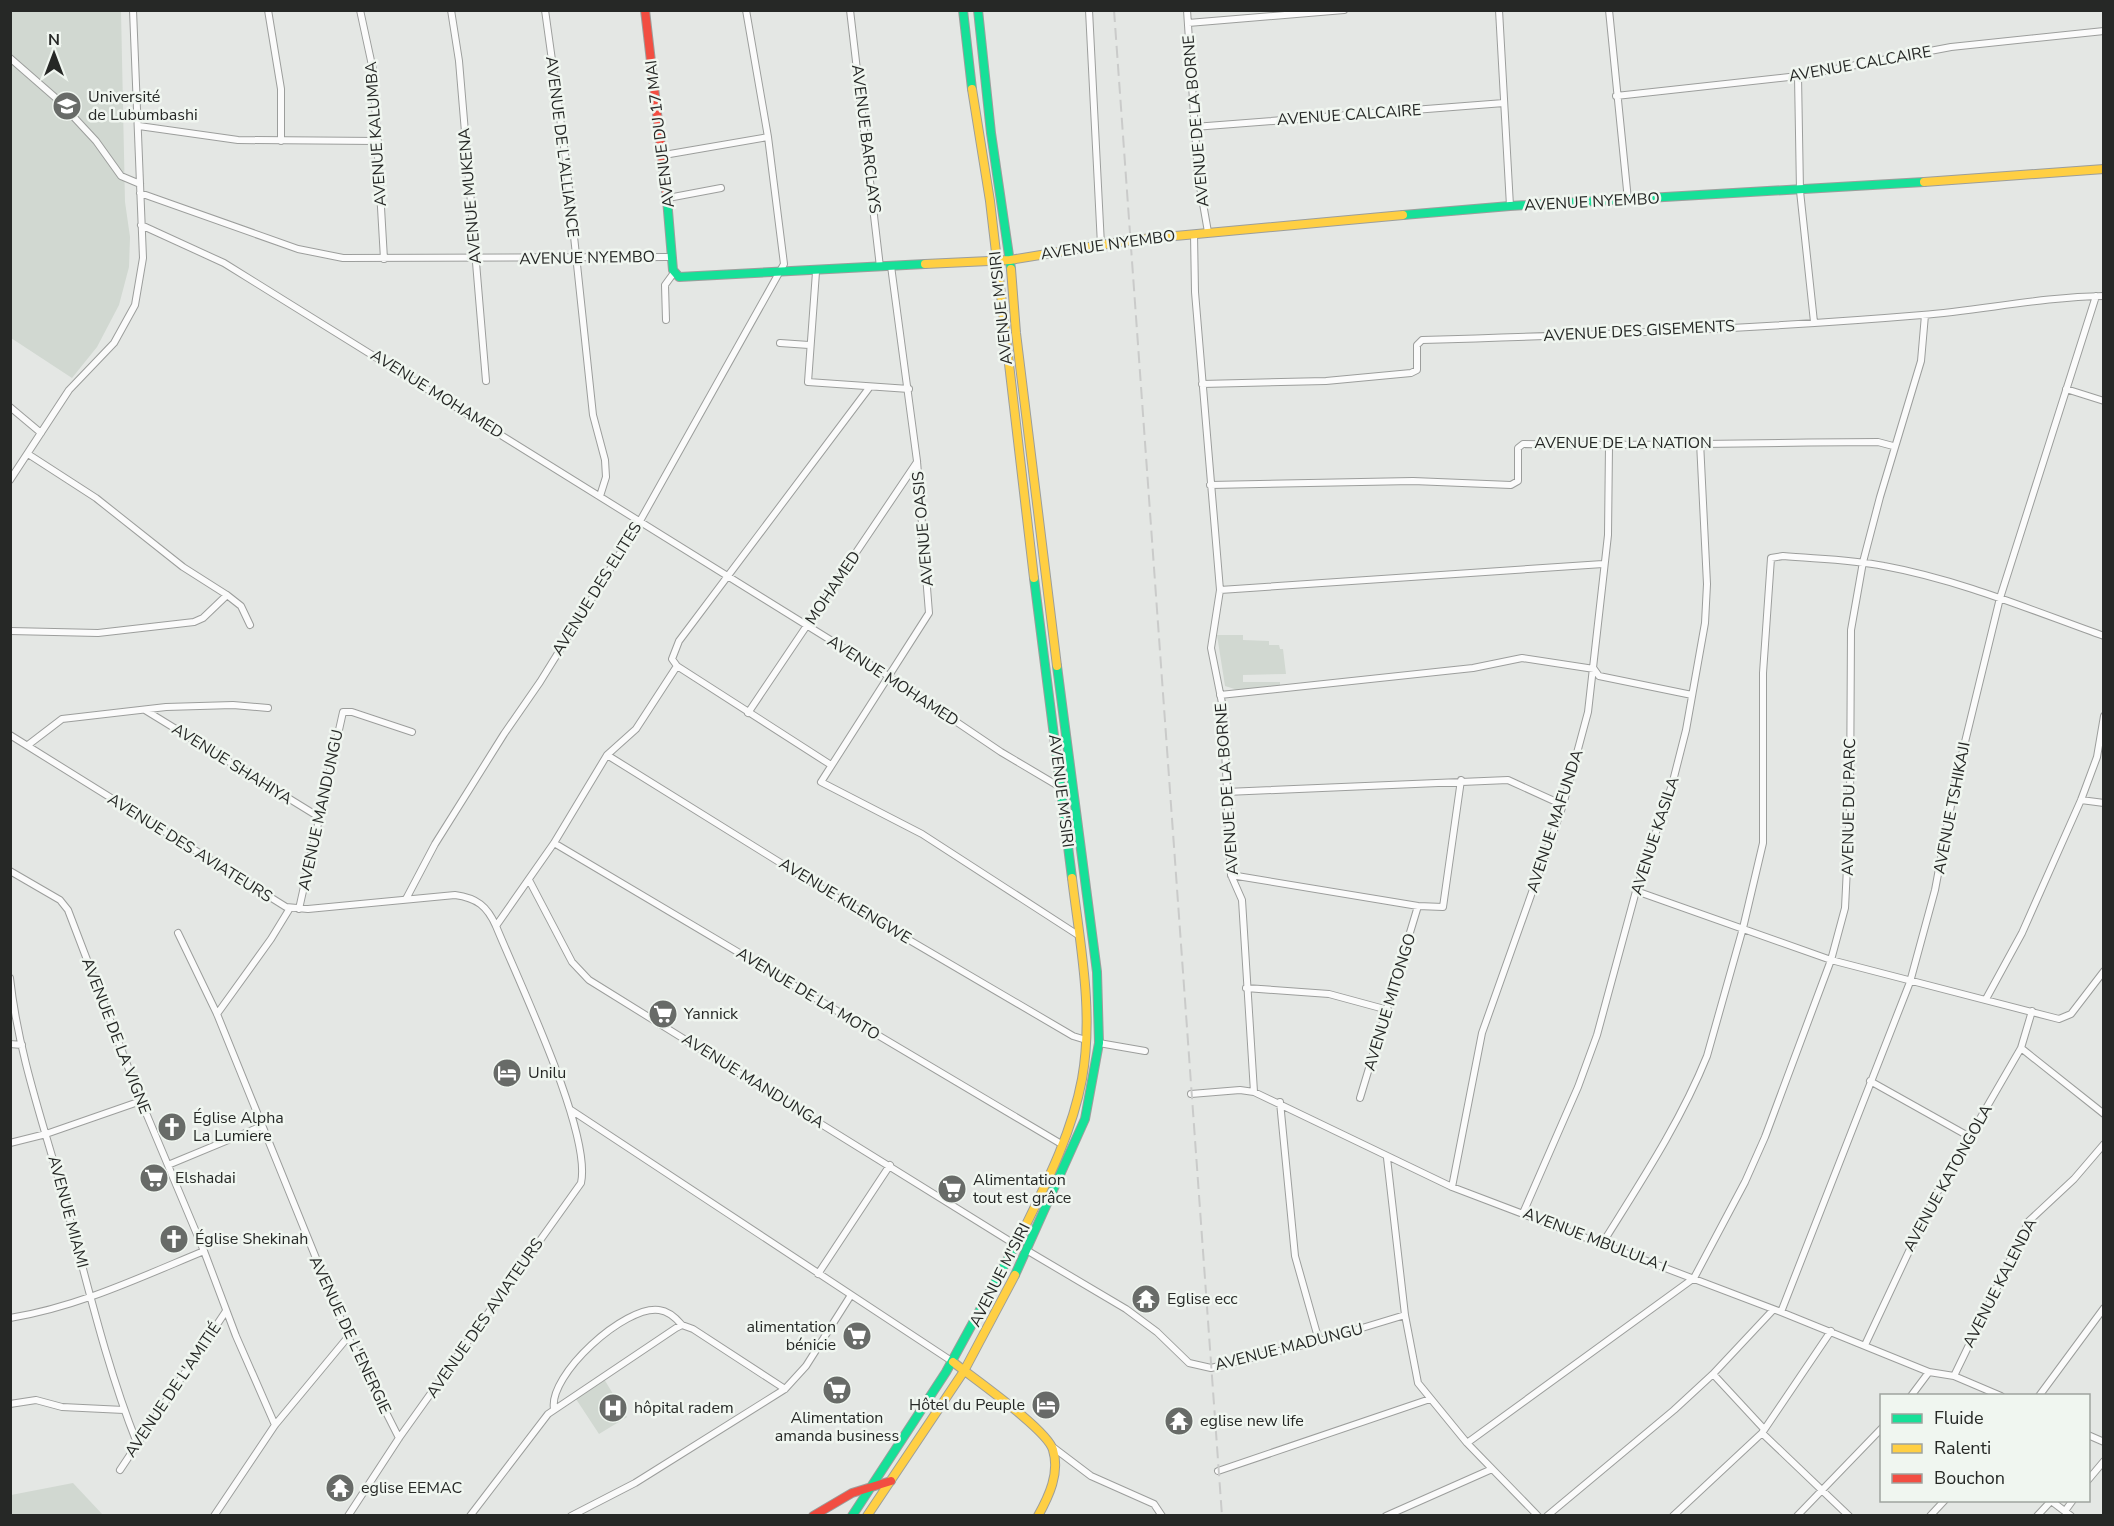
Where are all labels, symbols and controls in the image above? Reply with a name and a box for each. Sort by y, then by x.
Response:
north arrow [24,24,84,84]
text: N [48,29,60,51]
street label: AVENUE DE LA BORNE [1178,34,1214,208]
street label: AVENUE CALCAIRE [1787,41,1933,87]
street label: AVENUE DE L'ALLIANCE [540,55,584,239]
street label: AVENUE DU 17 MAI [640,59,680,209]
street label: AVENUE KALUMBA [360,60,392,207]
street label: AVENUE BARCLAYS [846,63,886,215]
place label: Université de Lubumbashi [88,86,198,126]
school or university icon: Université de Lubumbashi [51,90,83,122]
street label: AVENUE CALCAIRE [1276,99,1422,131]
street label: AVENUE MUKENA [453,127,487,265]
street label: AVENUE NYEMBO [1524,187,1660,217]
street label: AVENUE NYEMBO [1039,225,1177,265]
street label: AVENUE NYEMBO [519,246,655,270]
street label: AVENUE M'SIRI [984,250,1018,366]
street label: AVENUE DES GISEMENTS [1543,315,1736,347]
street label: AVENUE MOHAMED [366,344,508,444]
street label: AVENUE DE LA NATION [1534,432,1712,454]
street label: AVENUE OASIS [907,470,939,587]
street label: AVENUE DES ELITES [547,518,647,660]
street label: MOHAMED [800,547,866,629]
street label: AVENUE MOHAMED [823,630,963,732]
street label: AVENUE DE LA BORNE [1210,702,1244,876]
street label: AVENUE SHAHIYA [168,718,297,810]
street label: AVENUE MANDUNGU [293,728,349,892]
street label: AVENUE M'SIRI [1043,733,1079,849]
street label: AVENUE DU PARC [1837,738,1861,876]
street label: AVENUE TSHIKAJI [1928,740,1976,876]
street label: AVENUE MAFUNDA [1522,746,1589,895]
street label: AVENUE KASILA [1626,774,1685,898]
street label: AVENUE DES AVIATEURS [103,788,277,908]
street label: AVENUE KILENGWE [775,853,915,949]
street label: AVENUE MITONGO [1359,931,1421,1073]
street label: AVENUE DE LA MOTO [732,942,884,1046]
street label: AVENUE DE LA VIGNE [76,955,156,1117]
supermarket icon: Yannick [647,998,679,1030]
place label: Yannick [683,1003,739,1025]
street label: AVENUE MANDUNGA [678,1028,829,1134]
hotel icon: Unilu [491,1057,523,1089]
place label: Unilu [528,1062,566,1084]
street label: AVENUE KATONGOLA [1898,1100,1998,1256]
place label: Église Alpha La Lumiere [193,1107,284,1147]
church icon: Église Alpha La Lumiere [156,1111,188,1143]
street label: AVENUE MIAMI [42,1153,94,1271]
supermarket icon: Elshadai [138,1162,170,1194]
place label: Elshadai [175,1167,236,1189]
place label: Alimentation tout est grâce [973,1169,1071,1209]
supermarket icon: Alimentation tout est grâce [936,1173,968,1205]
street label: AVENUE MBULULA I [1520,1202,1670,1278]
street label: AVENUE KALENDA [1958,1214,2042,1351]
street label: AVENUE M'SIRI [964,1219,1036,1331]
church icon: Église Shekinah [158,1223,190,1255]
place label: Église Shekinah [195,1228,308,1250]
street label: AVENUE DES AVIATEURS [421,1234,549,1402]
street label: AVENUE DE L'ENERGIE [304,1253,396,1417]
temple icon: Eglise ecc [1130,1283,1162,1315]
place label: Eglise ecc [1167,1288,1238,1310]
place label: alimentation bénicie [746,1316,836,1356]
street label: AVENUE DE L'AMITIÉ [120,1318,226,1462]
street label: AVENUE MADUNGU [1213,1318,1365,1376]
supermarket icon: alimentation bénicie [841,1320,873,1352]
supermarket icon: Alimentation amanda business [821,1374,853,1406]
hotel icon: Hôtel du Peuple [1030,1389,1062,1421]
hospital icon: hôpital radem [597,1392,629,1424]
place label: Hôtel du Peuple [909,1394,1025,1416]
legend [1880,1394,2090,1502]
place label: hôpital radem [634,1397,734,1419]
temple icon: eglise new life [1163,1405,1195,1437]
text: Fluide [1934,1406,1984,1430]
place label: Alimentation amanda business [775,1407,899,1447]
place label: eglise new life [1200,1410,1304,1432]
text: Ralenti [1934,1436,1991,1460]
text: Bouchon [1934,1466,2005,1490]
temple icon: eglise EEMAC [324,1472,356,1504]
place label: eglise EEMAC [361,1477,462,1499]

